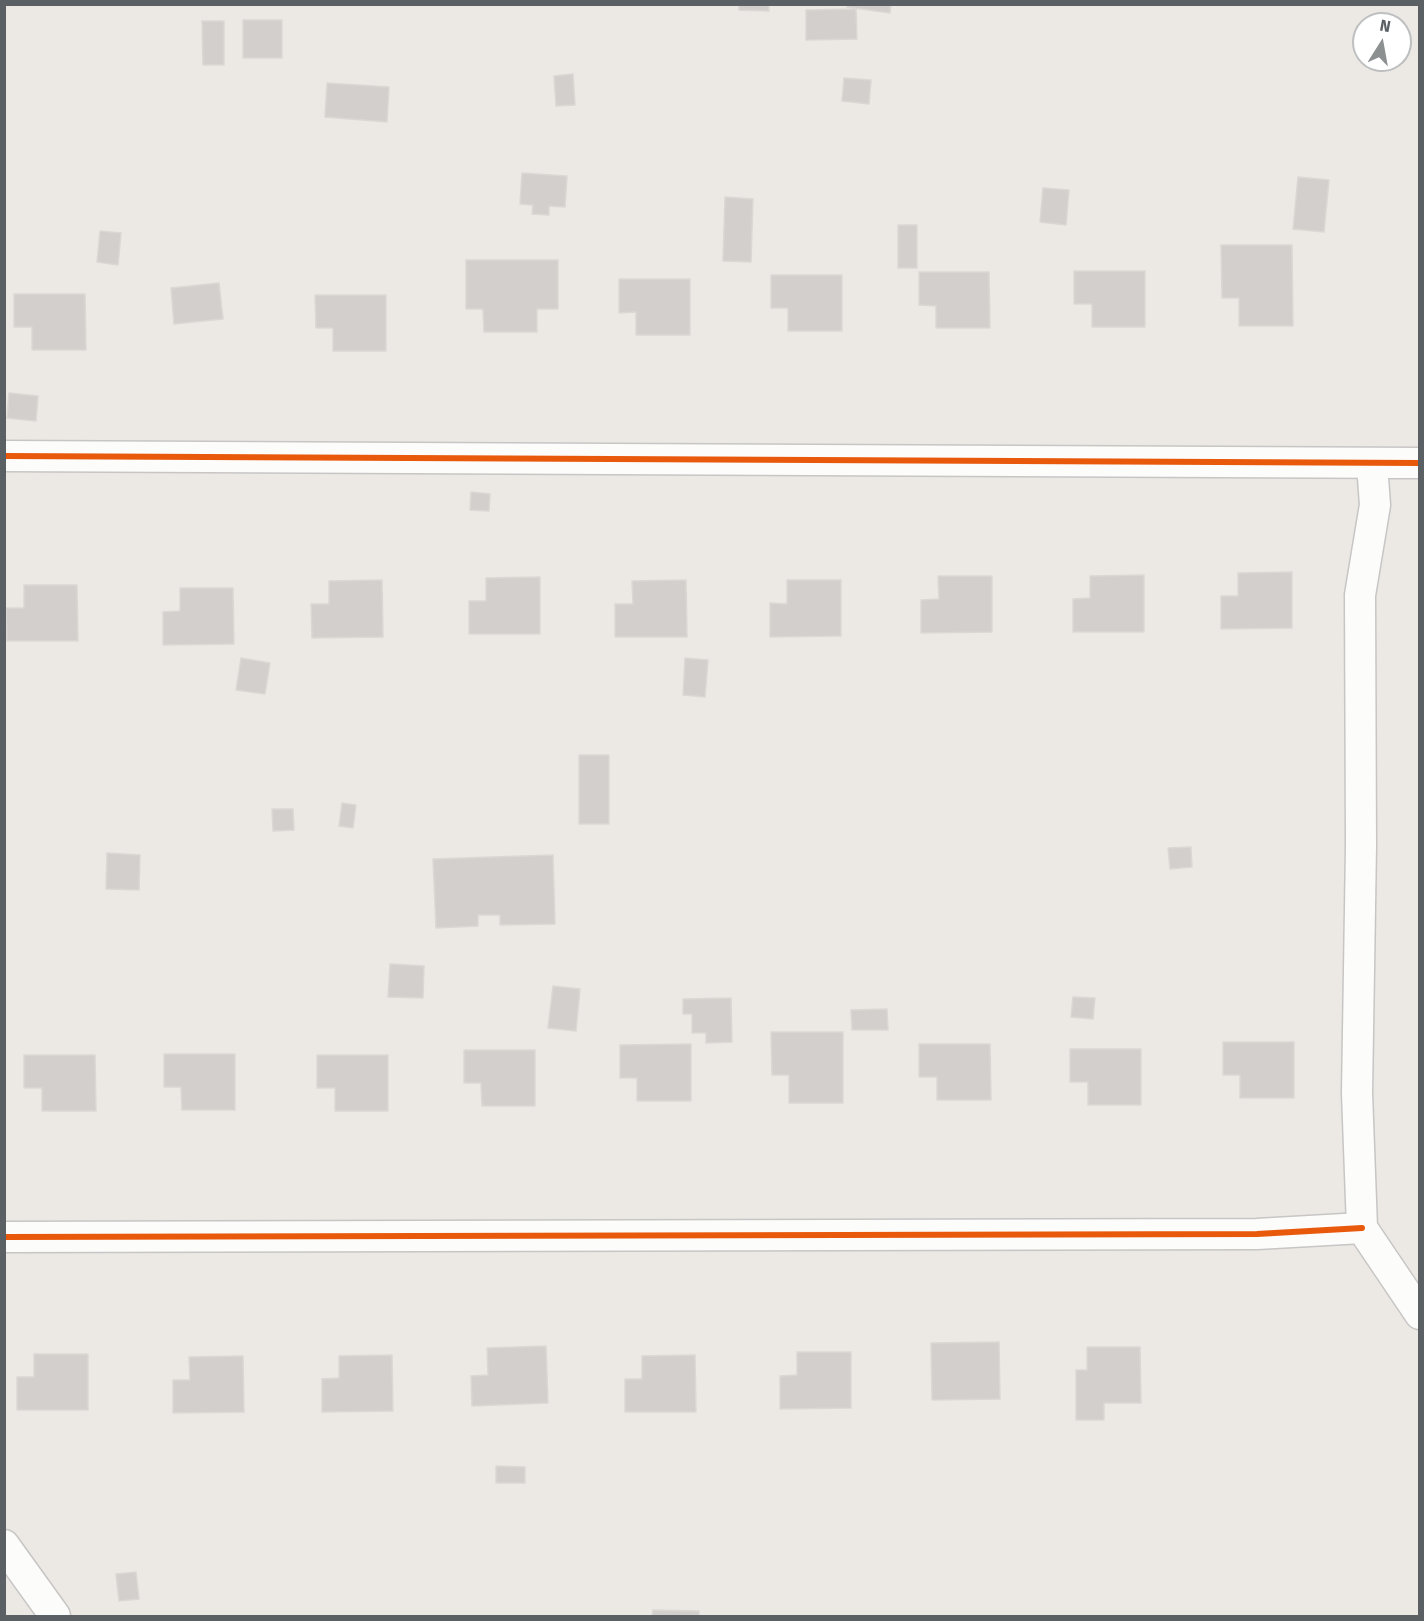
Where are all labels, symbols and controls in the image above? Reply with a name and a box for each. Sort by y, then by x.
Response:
north arrow [1352,12,1412,72]
text: N [1378,15,1392,36]

